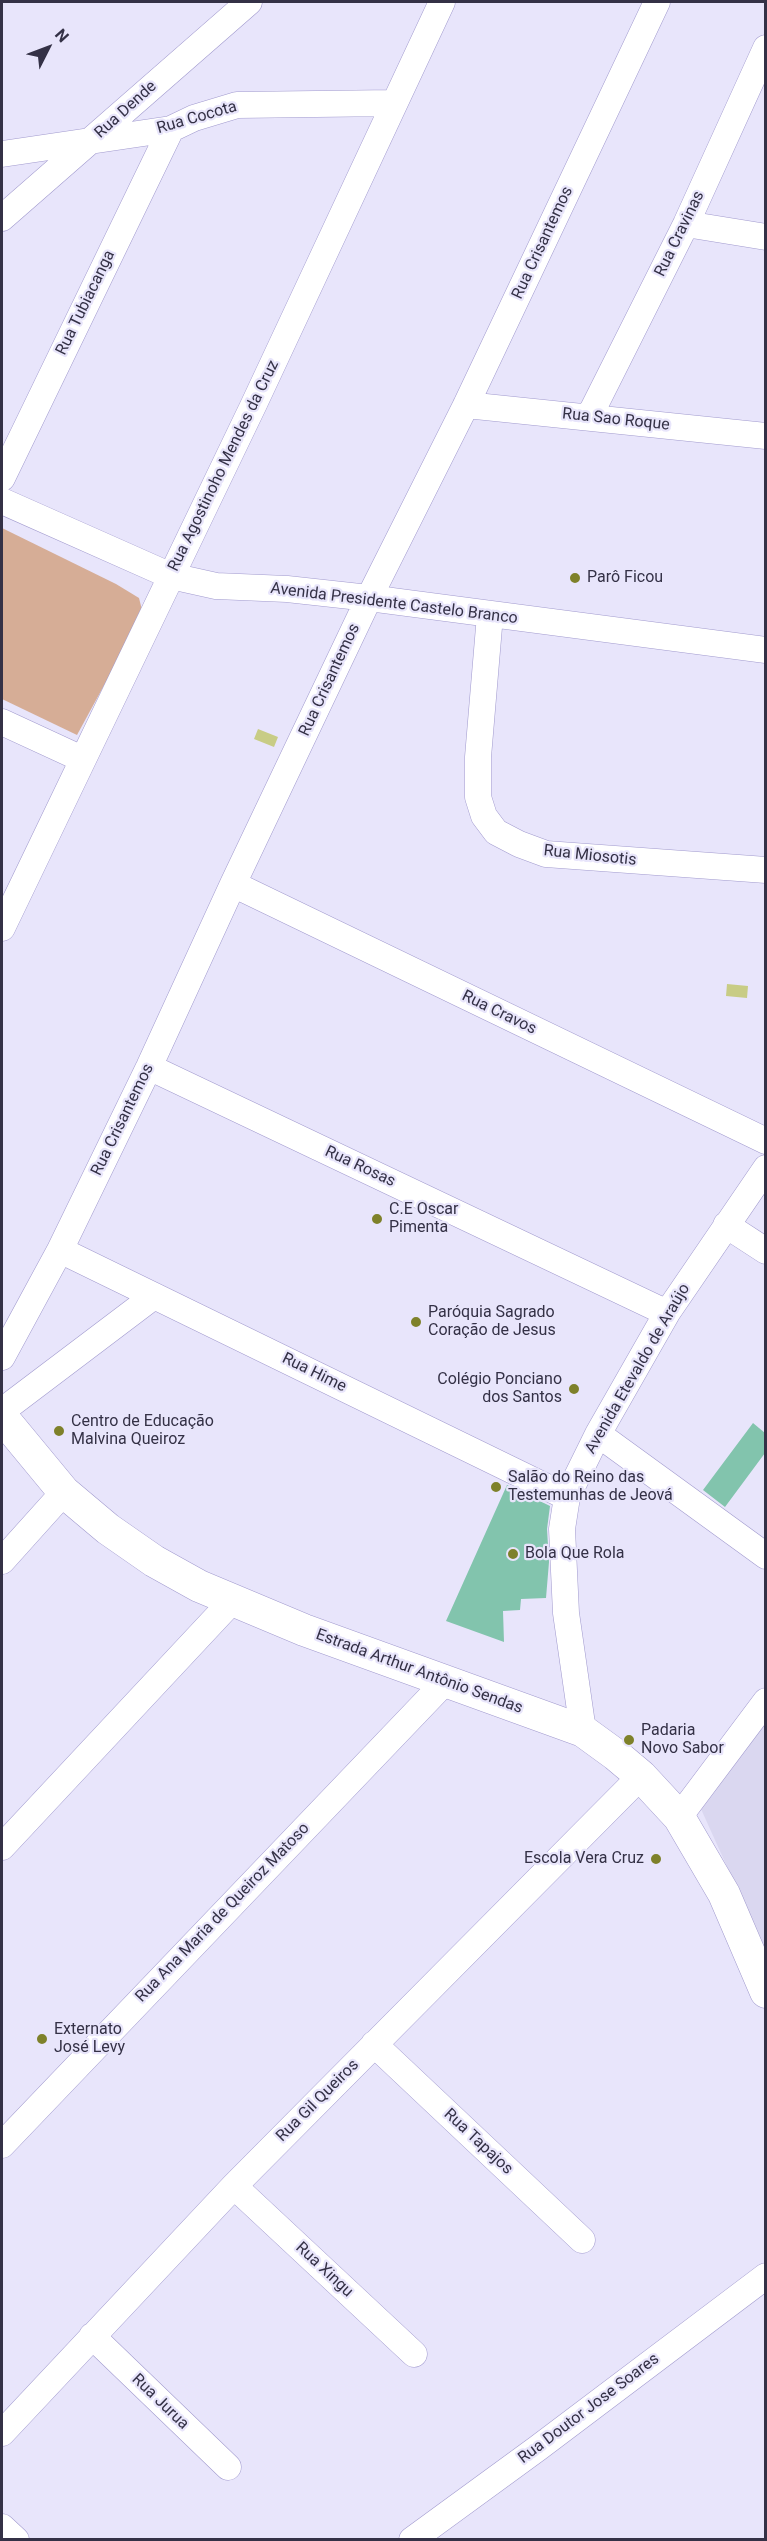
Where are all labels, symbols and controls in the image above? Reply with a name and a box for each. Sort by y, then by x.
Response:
north arrow [18,18,78,78]
text: N [51,25,73,46]
street label: Rua Dende [91,77,161,143]
street label: Rua Cocota [155,97,239,139]
street label: Rua Crisantemos [509,184,577,302]
street label: Rua Cravinas [651,188,709,280]
street label: Rua Tubiacanga [52,247,120,359]
street label: Rua Agostinoho Mendes da Cruz [164,357,284,575]
street label: Rua Sao Roque [561,405,671,435]
place label: Parô Ficou [587,568,663,588]
marker: Parô Ficou [568,571,582,585]
street label: Avenida Presidente Castelo Branco [269,579,519,629]
street label: Rua Crisantemos [296,621,364,739]
street label: Rua Miosotis [543,842,637,870]
street label: Rua Cravos [459,987,539,1039]
street label: Rua Crisantemos [88,1061,158,1179]
street label: Rua Rosas [322,1142,398,1192]
place label: C.E Oscar Pimenta [389,1200,458,1238]
marker: C.E Oscar Pimenta [370,1212,384,1226]
street label: Avenida Etevaldo de Araújo [581,1281,695,1457]
place label: Paróquia Sagrado Coração de Jesus [428,1303,556,1341]
marker: Paróquia Sagrado Coração de Jesus [409,1315,423,1329]
street label: Rua Hime [279,1349,349,1397]
place label: Colégio Ponciano dos Santos [437,1370,562,1408]
marker: Colégio Ponciano dos Santos [567,1382,581,1396]
place label: Centro de Educação Malvina Queiroz [71,1412,214,1450]
marker: Centro de Educação Malvina Queiroz [52,1424,66,1438]
place label: Salão do Reino das Testemunhas de Jeová [508,1468,673,1506]
marker: Salão do Reino das Testemunhas de Jeová [489,1480,503,1494]
place label: Bola Que Rola [525,1544,625,1564]
marker: Bola Que Rola [506,1547,520,1561]
street label: Estrada Arthur Antônio Sendas [313,1626,525,1718]
place label: Padaria Novo Sabor [641,1721,724,1759]
marker: Padaria Novo Sabor [622,1733,636,1747]
street label: Rua Ana Maria de Queiroz Matoso [132,1819,314,2007]
place label: Escola Vera Cruz [524,1849,644,1869]
marker: Escola Vera Cruz [649,1852,663,1866]
place label: Externato José Levy [54,2020,125,2058]
marker: Externato José Levy [35,2032,49,2046]
street label: Rua Gil Queiros [273,2056,363,2146]
street label: Rua Tapajos [439,2105,517,2179]
street label: Rua Xingu [291,2238,357,2302]
street label: Rua Doutor Jose Soares [515,2350,663,2468]
street label: Rua Jurua [127,2370,193,2434]

